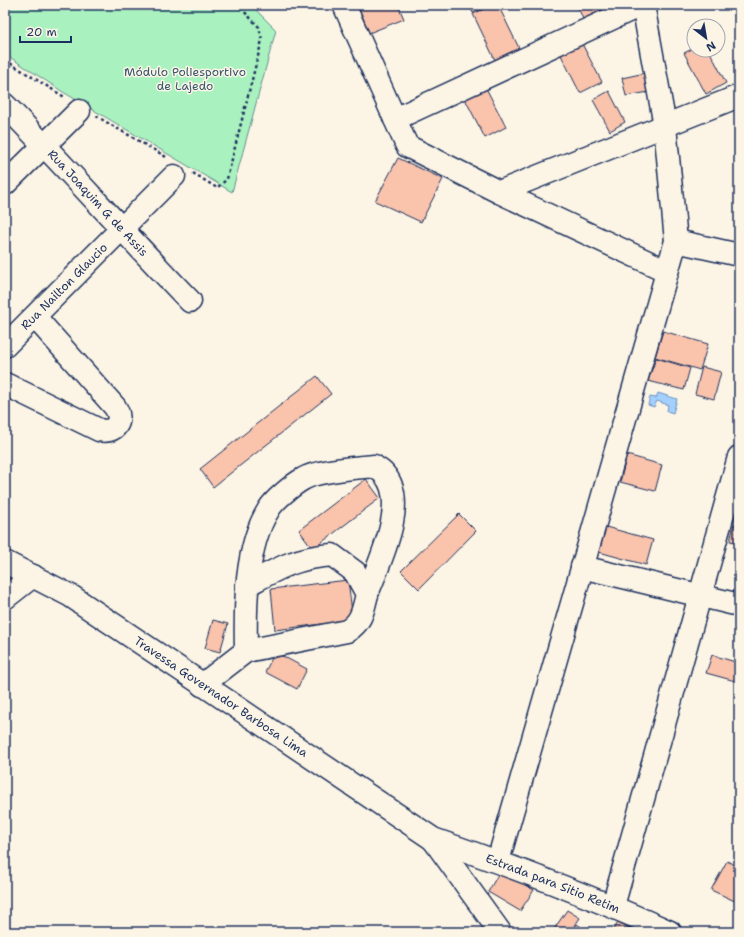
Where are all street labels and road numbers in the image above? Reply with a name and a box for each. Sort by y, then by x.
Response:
street label: Rua Joaquim G de Assis [44,146,152,260]
street label: Rua Nailton Glaucio [18,240,111,333]
street label: Travessa Governador Barbosa Lima [131,633,311,761]
street label: Estrada para Sitio Retim [483,850,622,917]

